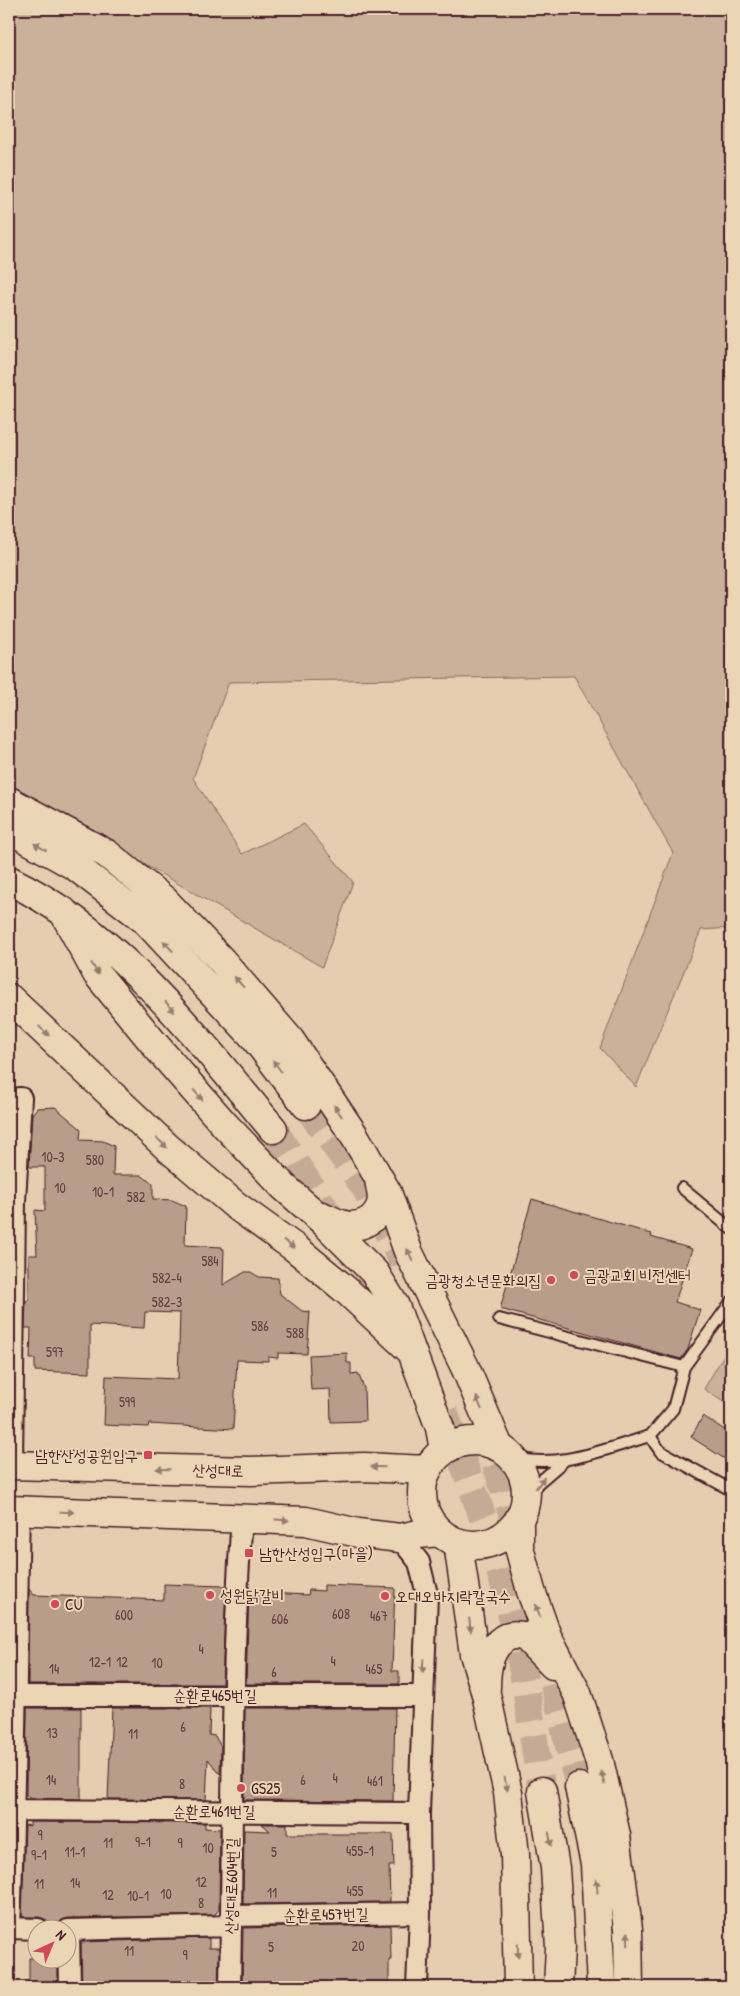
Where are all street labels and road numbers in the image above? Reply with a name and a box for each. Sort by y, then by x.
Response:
street label: 산성대로 [192,1459,244,1481]
street label: 순환로465번길 [173,1684,257,1706]
street label: 순환로461번길 [173,1800,255,1822]
street label: 산성대로604번길 [219,1837,243,1935]
street label: 순환로457번길 [283,1902,369,1926]

